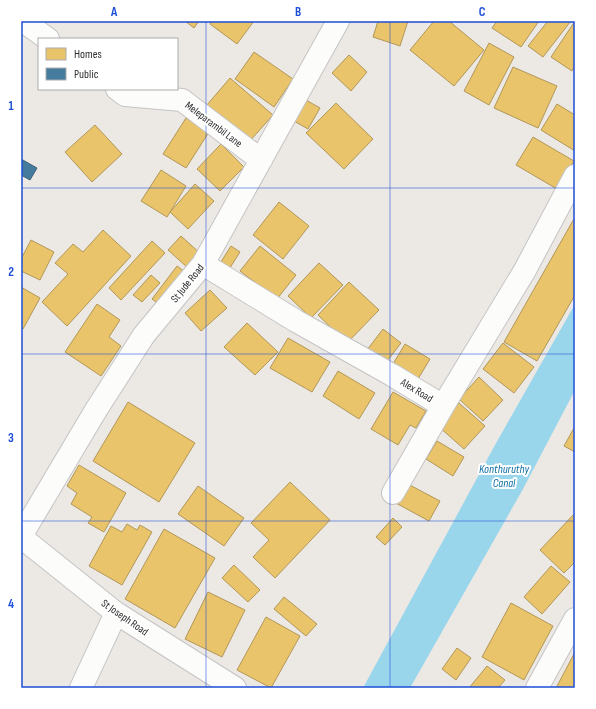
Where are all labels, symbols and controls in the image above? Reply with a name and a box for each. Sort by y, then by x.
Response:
text: A [110,4,118,20]
text: B [295,4,301,20]
text: C [479,4,486,20]
legend [38,38,178,90]
text: Homes [74,47,102,62]
text: Public [74,67,99,82]
text: 1 [8,98,14,114]
street label: Meleparambil Lane [183,99,245,150]
street label: St Jude Road [168,261,207,305]
text: 2 [8,264,14,280]
street label: Alex Road [397,375,436,405]
text: 3 [8,430,14,446]
water label: Konthuruthy Canal [479,462,529,491]
text: 4 [8,596,14,612]
street label: St Joseph Road [99,596,151,639]

